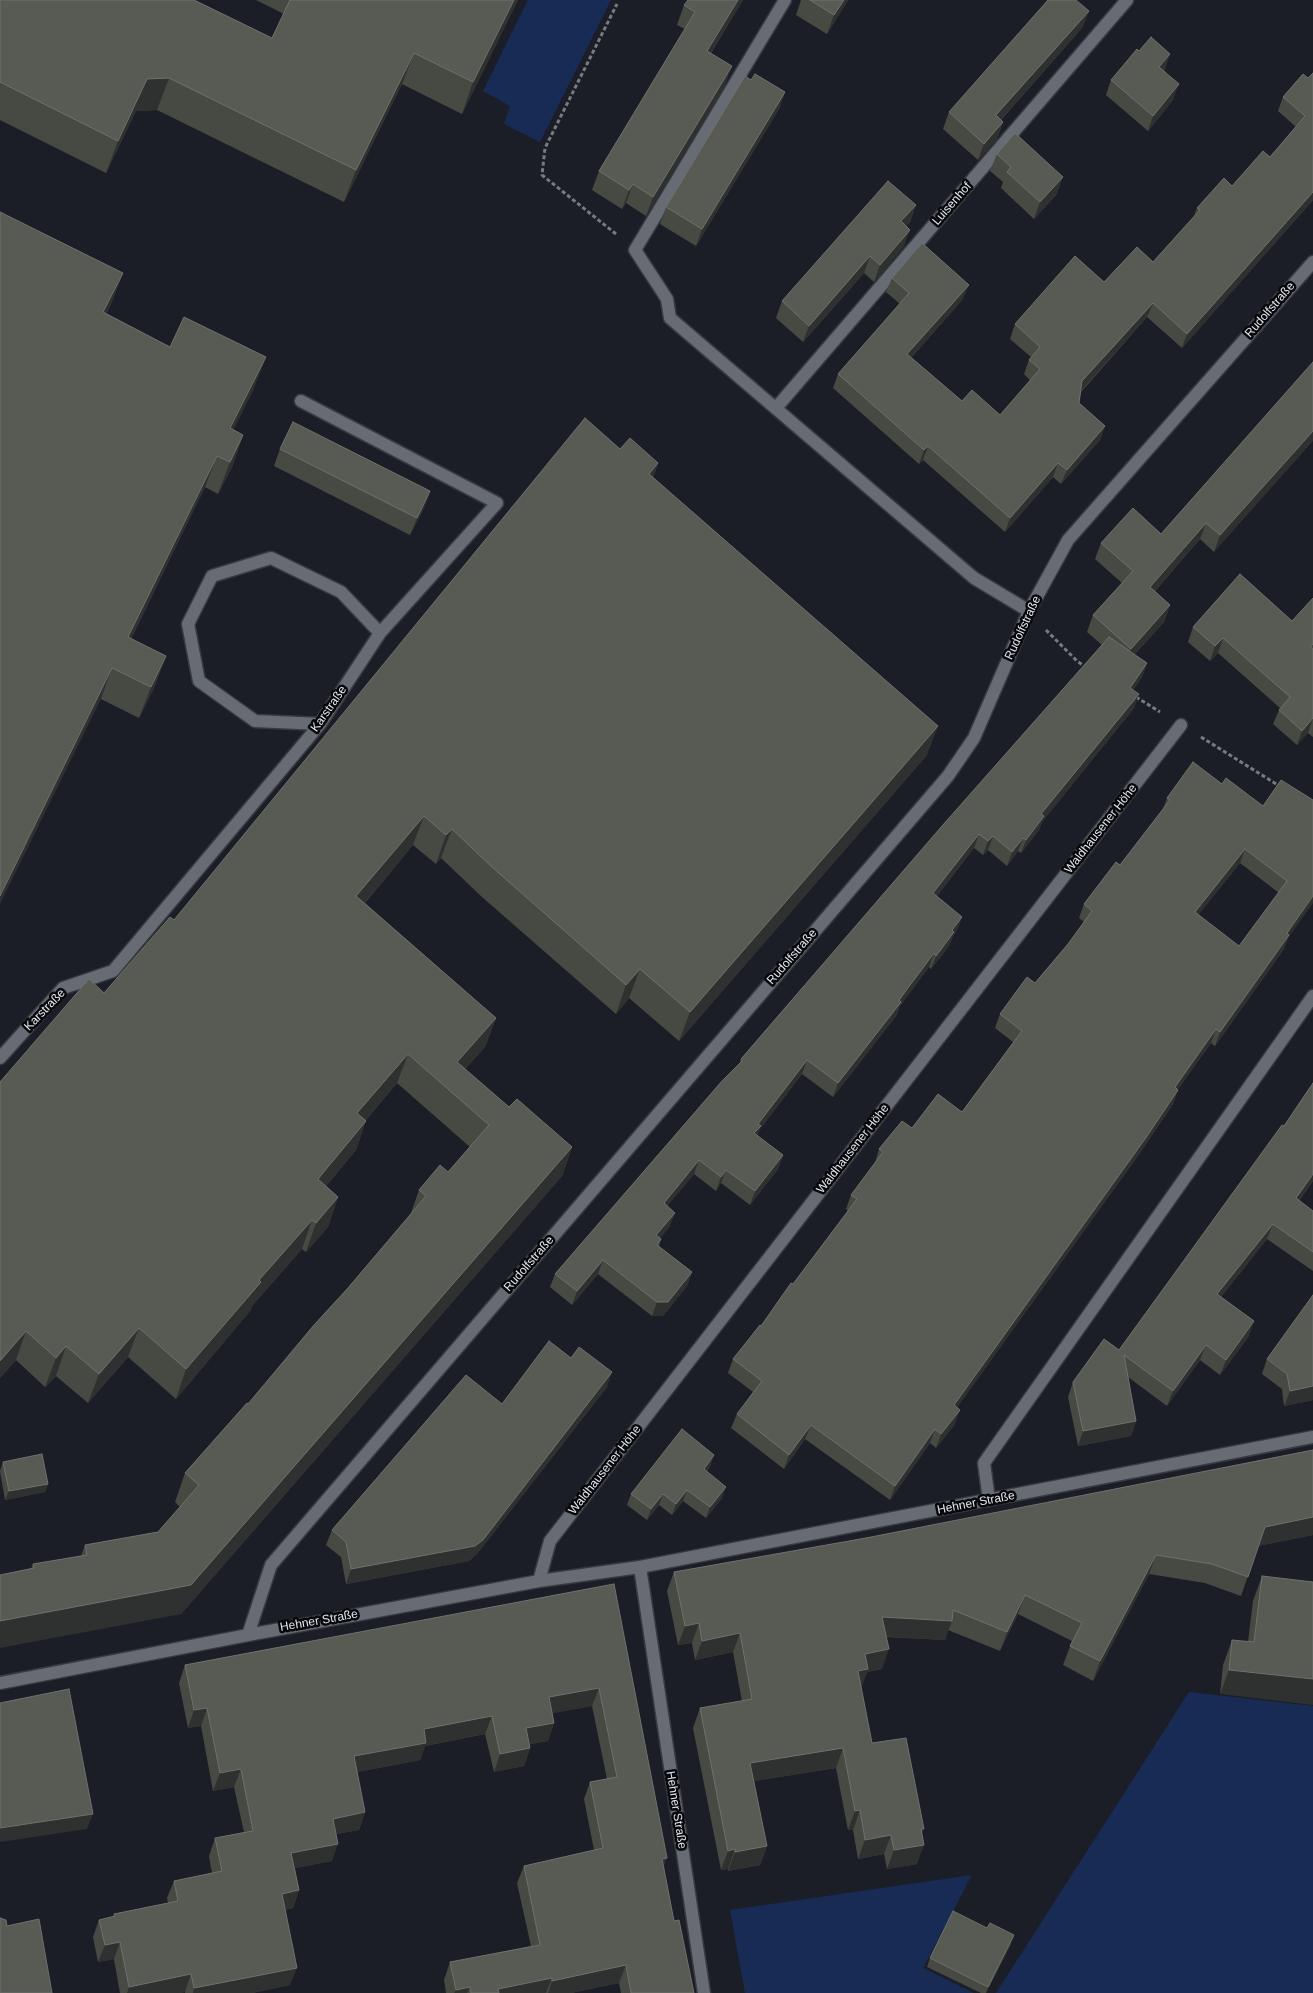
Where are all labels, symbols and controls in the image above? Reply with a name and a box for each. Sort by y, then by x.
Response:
street label: Luisenhof [929,180,975,228]
street label: Rudolfstraße [1242,279,1298,341]
street label: Rudolfstraße [1002,594,1044,662]
street label: Karstraße [308,683,350,735]
street label: Waldhausener Höhe [1062,782,1140,876]
street label: Rudolfstraße [764,926,820,988]
street label: Karstraße [22,986,68,1034]
street label: Waldhausener Höhe [814,1102,892,1196]
street label: Rudolfstraße [501,1233,557,1295]
street label: Waldhausener Höhe [566,1423,644,1517]
street label: Hehner Straße [936,1488,1016,1518]
street label: Hehner Straße [279,1607,359,1635]
street label: Hehner Straße [663,1770,689,1850]

